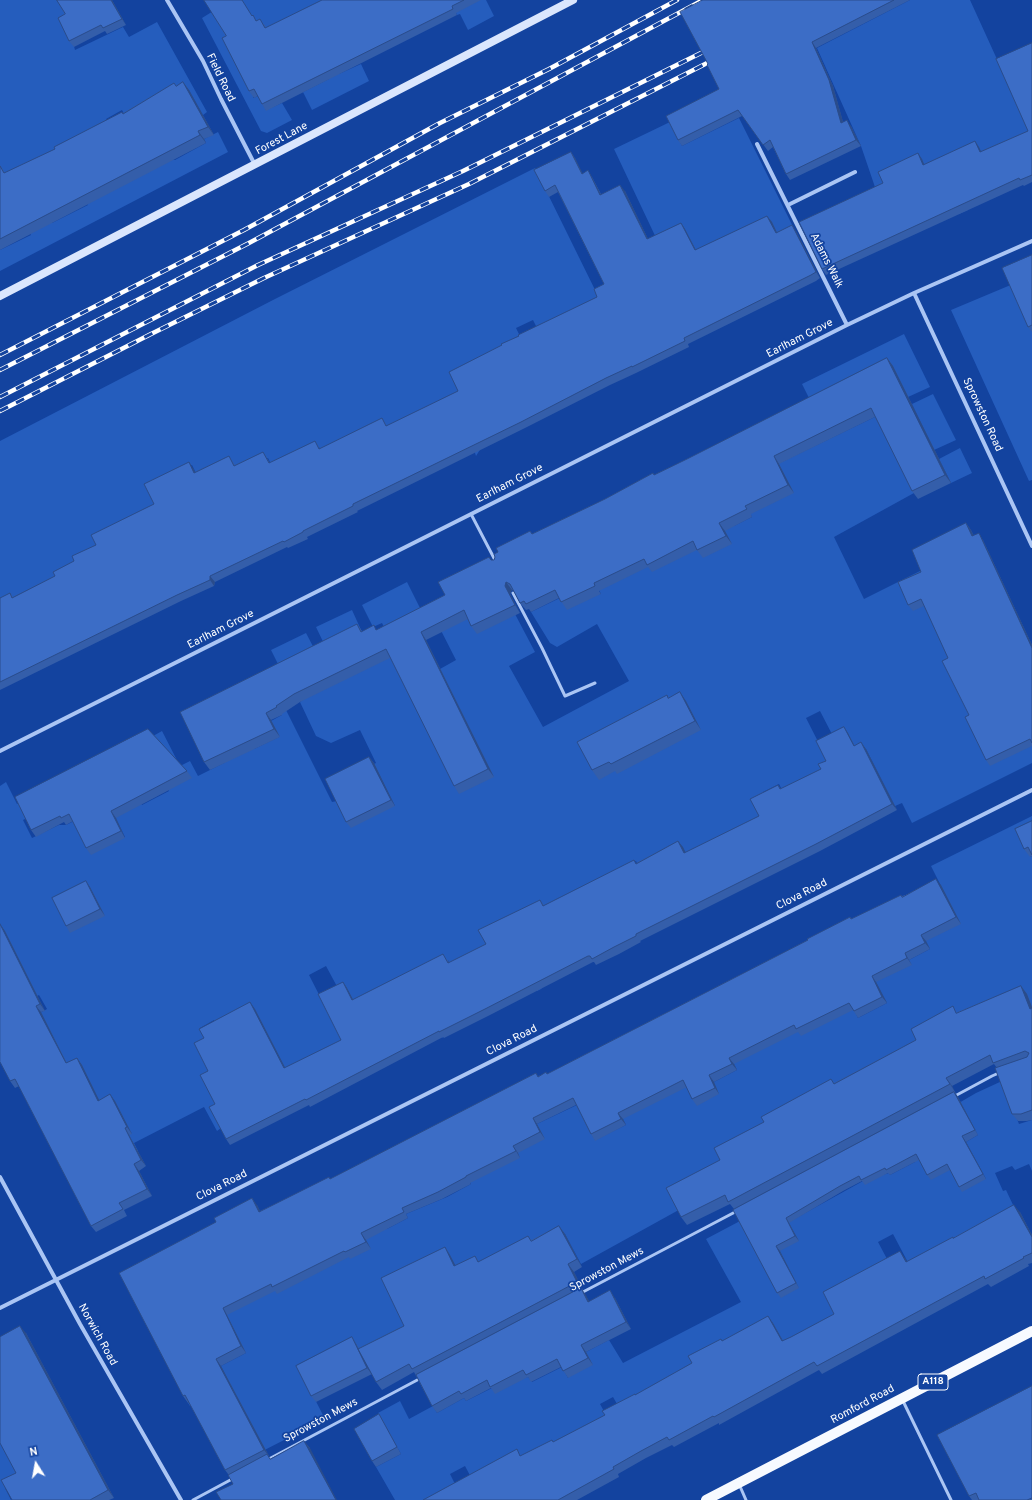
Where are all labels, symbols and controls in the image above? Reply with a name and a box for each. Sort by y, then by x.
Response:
street label: Field Road [203,52,237,104]
street label: Forest Lane [254,120,310,158]
street label: Adams Walk [806,231,846,291]
street label: Earlham Grove [765,317,835,361]
street label: Sprowston Road [959,376,1005,454]
street label: Earlham Grove [475,462,545,506]
street label: Earlham Grove [186,608,256,652]
street label: Clova Road [774,877,830,913]
street label: Clova Road [484,1023,540,1059]
street label: Clova Road [194,1168,250,1204]
street label: Sprowston Mews [568,1245,646,1295]
street label: Norwich Road [75,1302,119,1368]
road number: A118 [918,1374,948,1390]
street label: Romford Road [829,1383,897,1427]
street label: Sprowston Mews [282,1396,360,1446]
north arrow [16,1444,56,1484]
text: N [28,1445,39,1460]

